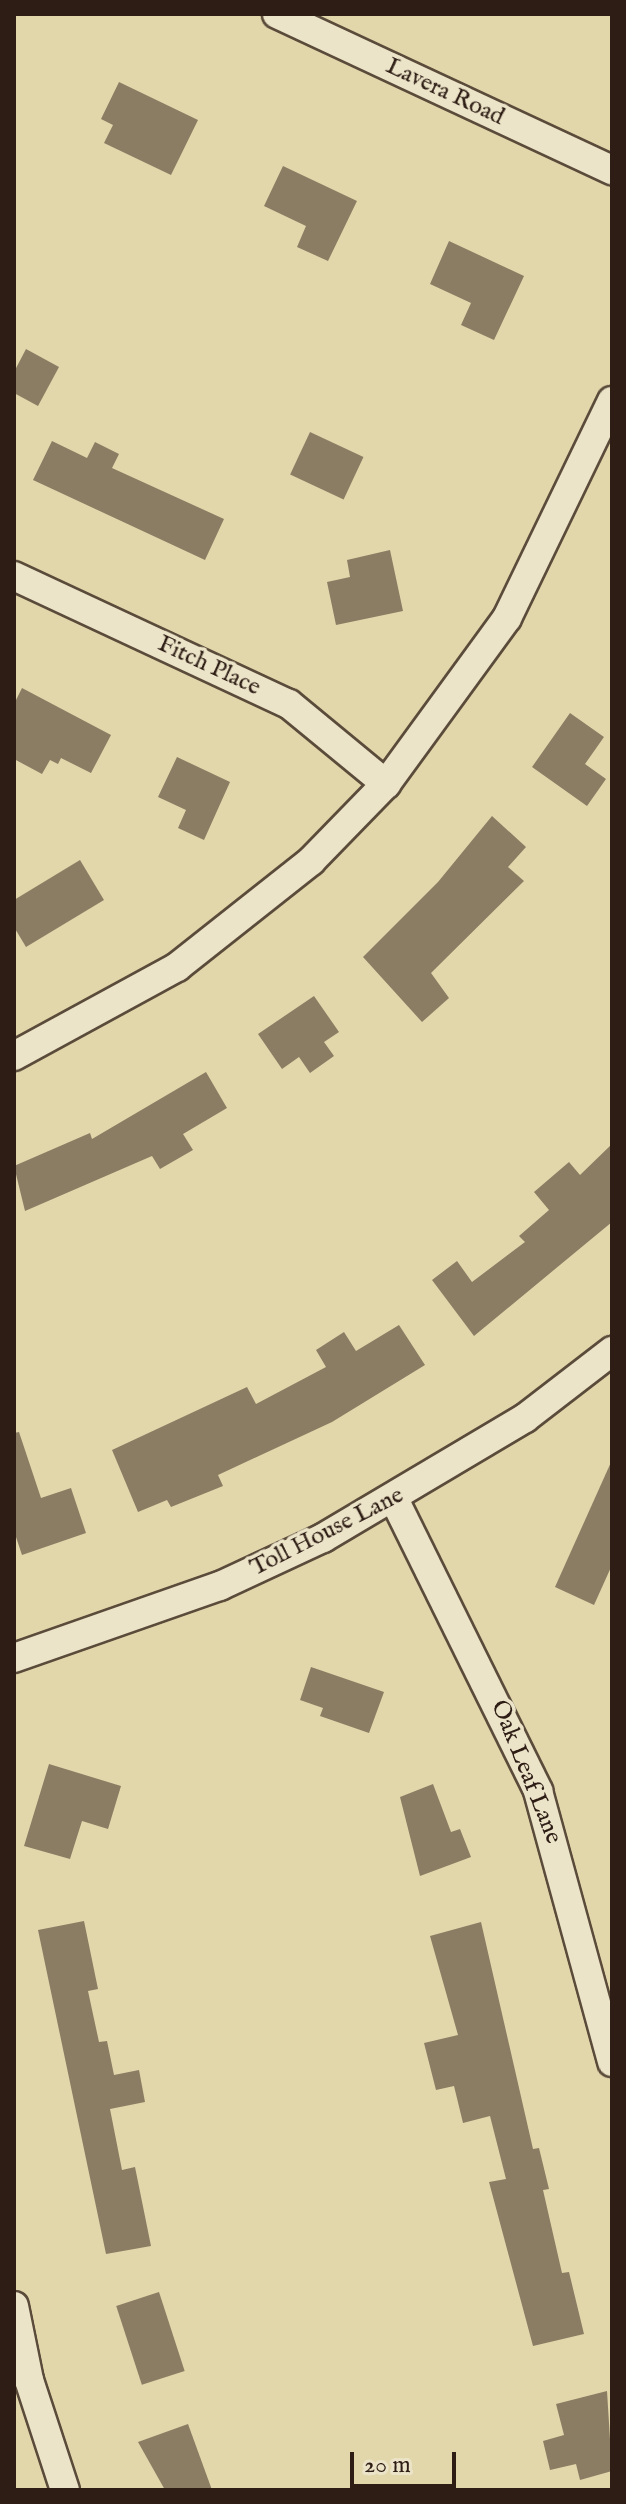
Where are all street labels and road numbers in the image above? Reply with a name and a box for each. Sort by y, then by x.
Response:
street label: Lavera Road [381,52,509,132]
street label: Fitch Place [153,630,265,702]
street label: Toll House Lane [246,1481,408,1583]
street label: Oak Leaf Lane [484,1696,568,1848]

